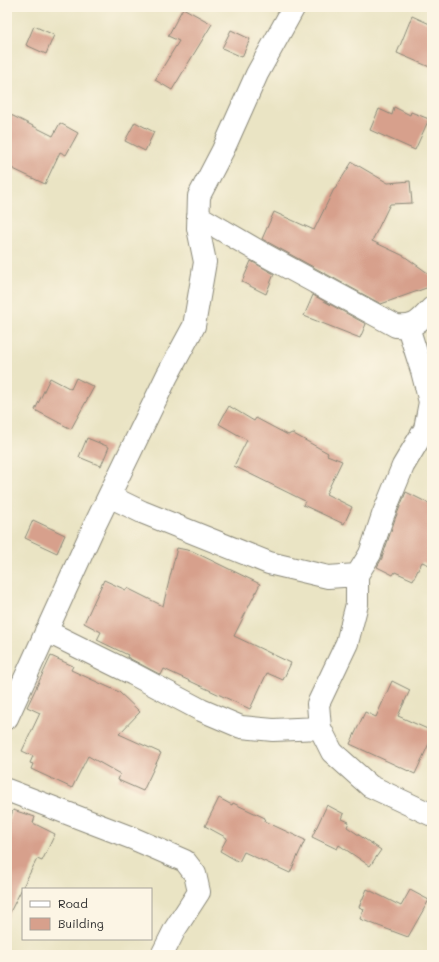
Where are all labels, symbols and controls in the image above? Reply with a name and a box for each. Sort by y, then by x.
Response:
legend [22,888,152,940]
text: Road [58,895,88,911]
text: Building [58,915,104,931]

